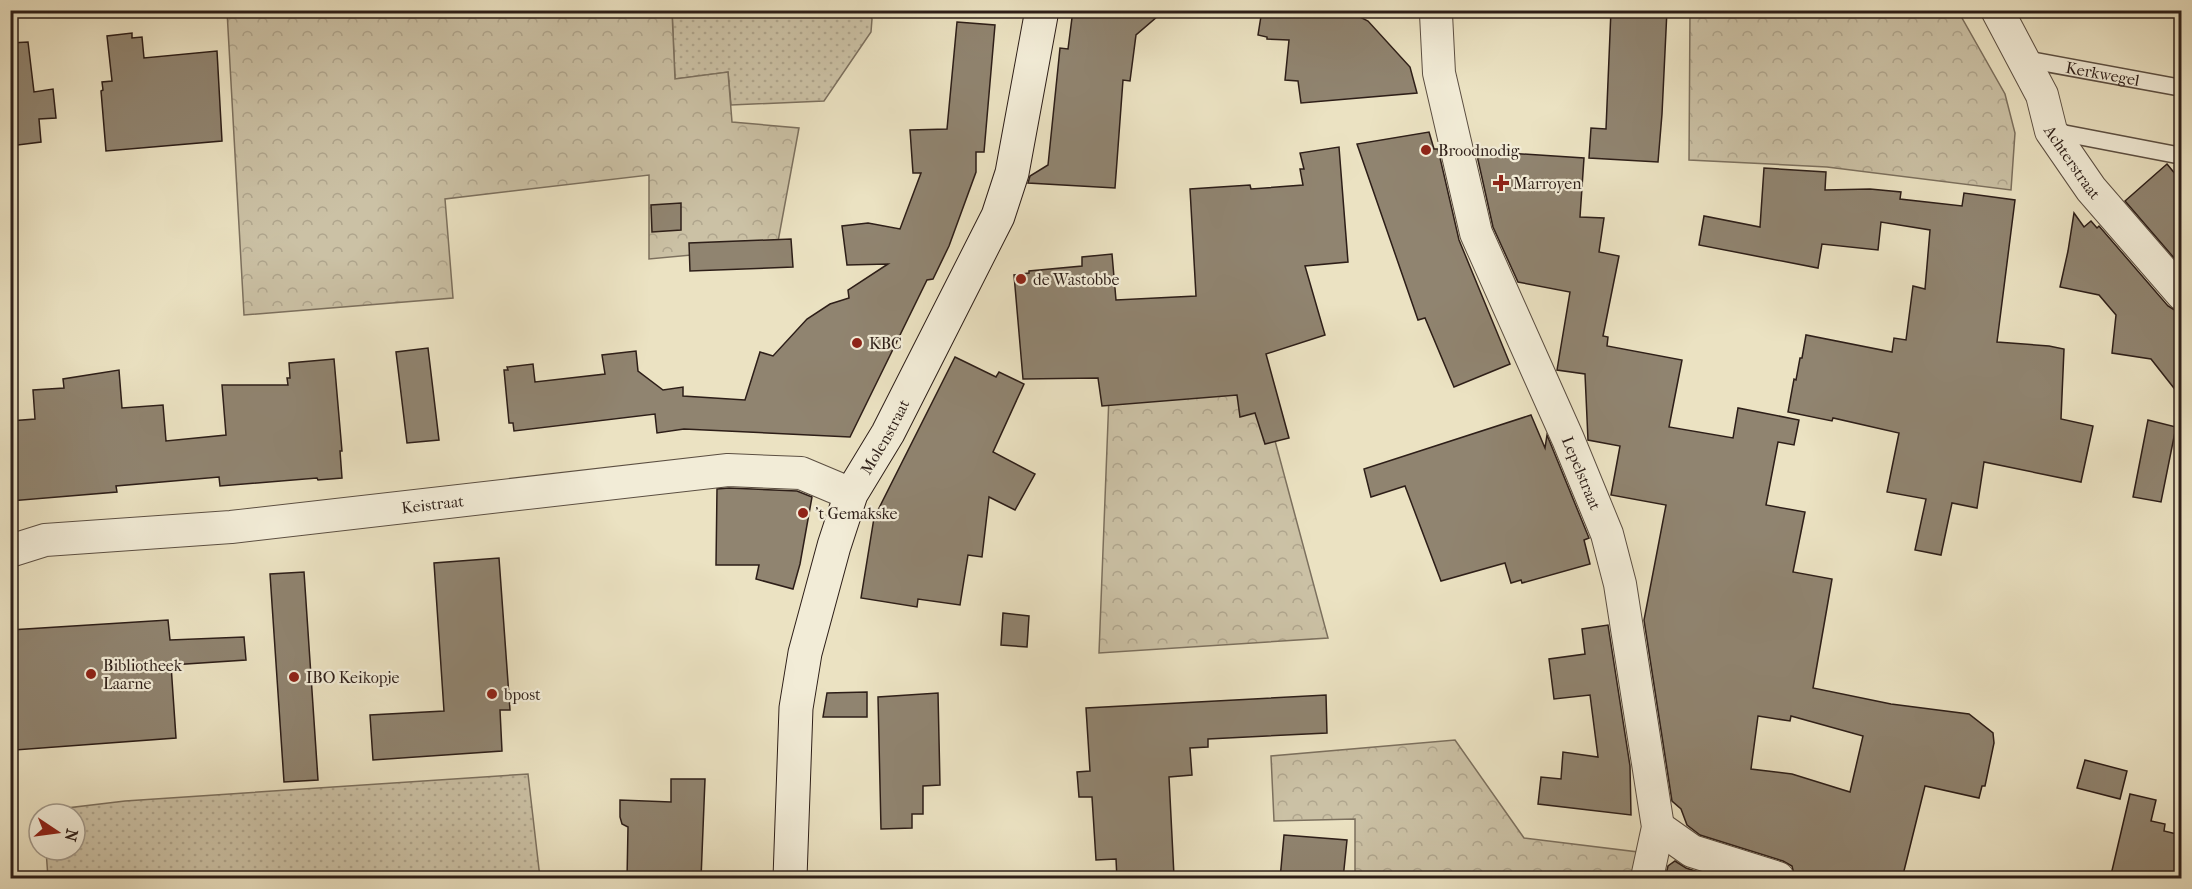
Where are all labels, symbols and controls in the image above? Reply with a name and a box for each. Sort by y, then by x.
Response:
street label: Kerkwegel [2064,58,2142,90]
street label: Achterstraat [2039,121,2105,203]
place label: Broodnodig [1438,141,1520,160]
marker: Broodnodig [1419,143,1433,157]
place label: Marroyen [1513,174,1582,193]
marker: Marroyen [1494,176,1508,190]
place label: de Wastobbe [1033,270,1119,289]
marker: de Wastobbe [1014,272,1028,286]
place label: KBC [869,334,902,353]
marker: KBC [850,336,864,350]
street label: Molenstraat [856,396,914,478]
street label: Lepelstraat [1558,434,1605,513]
street label: Keistraat [400,491,465,517]
place label: 't Gemakske [815,504,898,523]
marker: 't Gemakske [796,506,810,520]
place label: Bibliotheek Laarne [103,656,183,693]
marker: Bibliotheek Laarne [84,667,98,681]
place label: IBO Keikopje [306,668,400,687]
marker: IBO Keikopje [287,670,301,684]
place label: bpost [503,685,541,704]
marker: bpost [485,687,499,701]
north arrow [27,802,87,862]
text: N [60,827,82,844]

